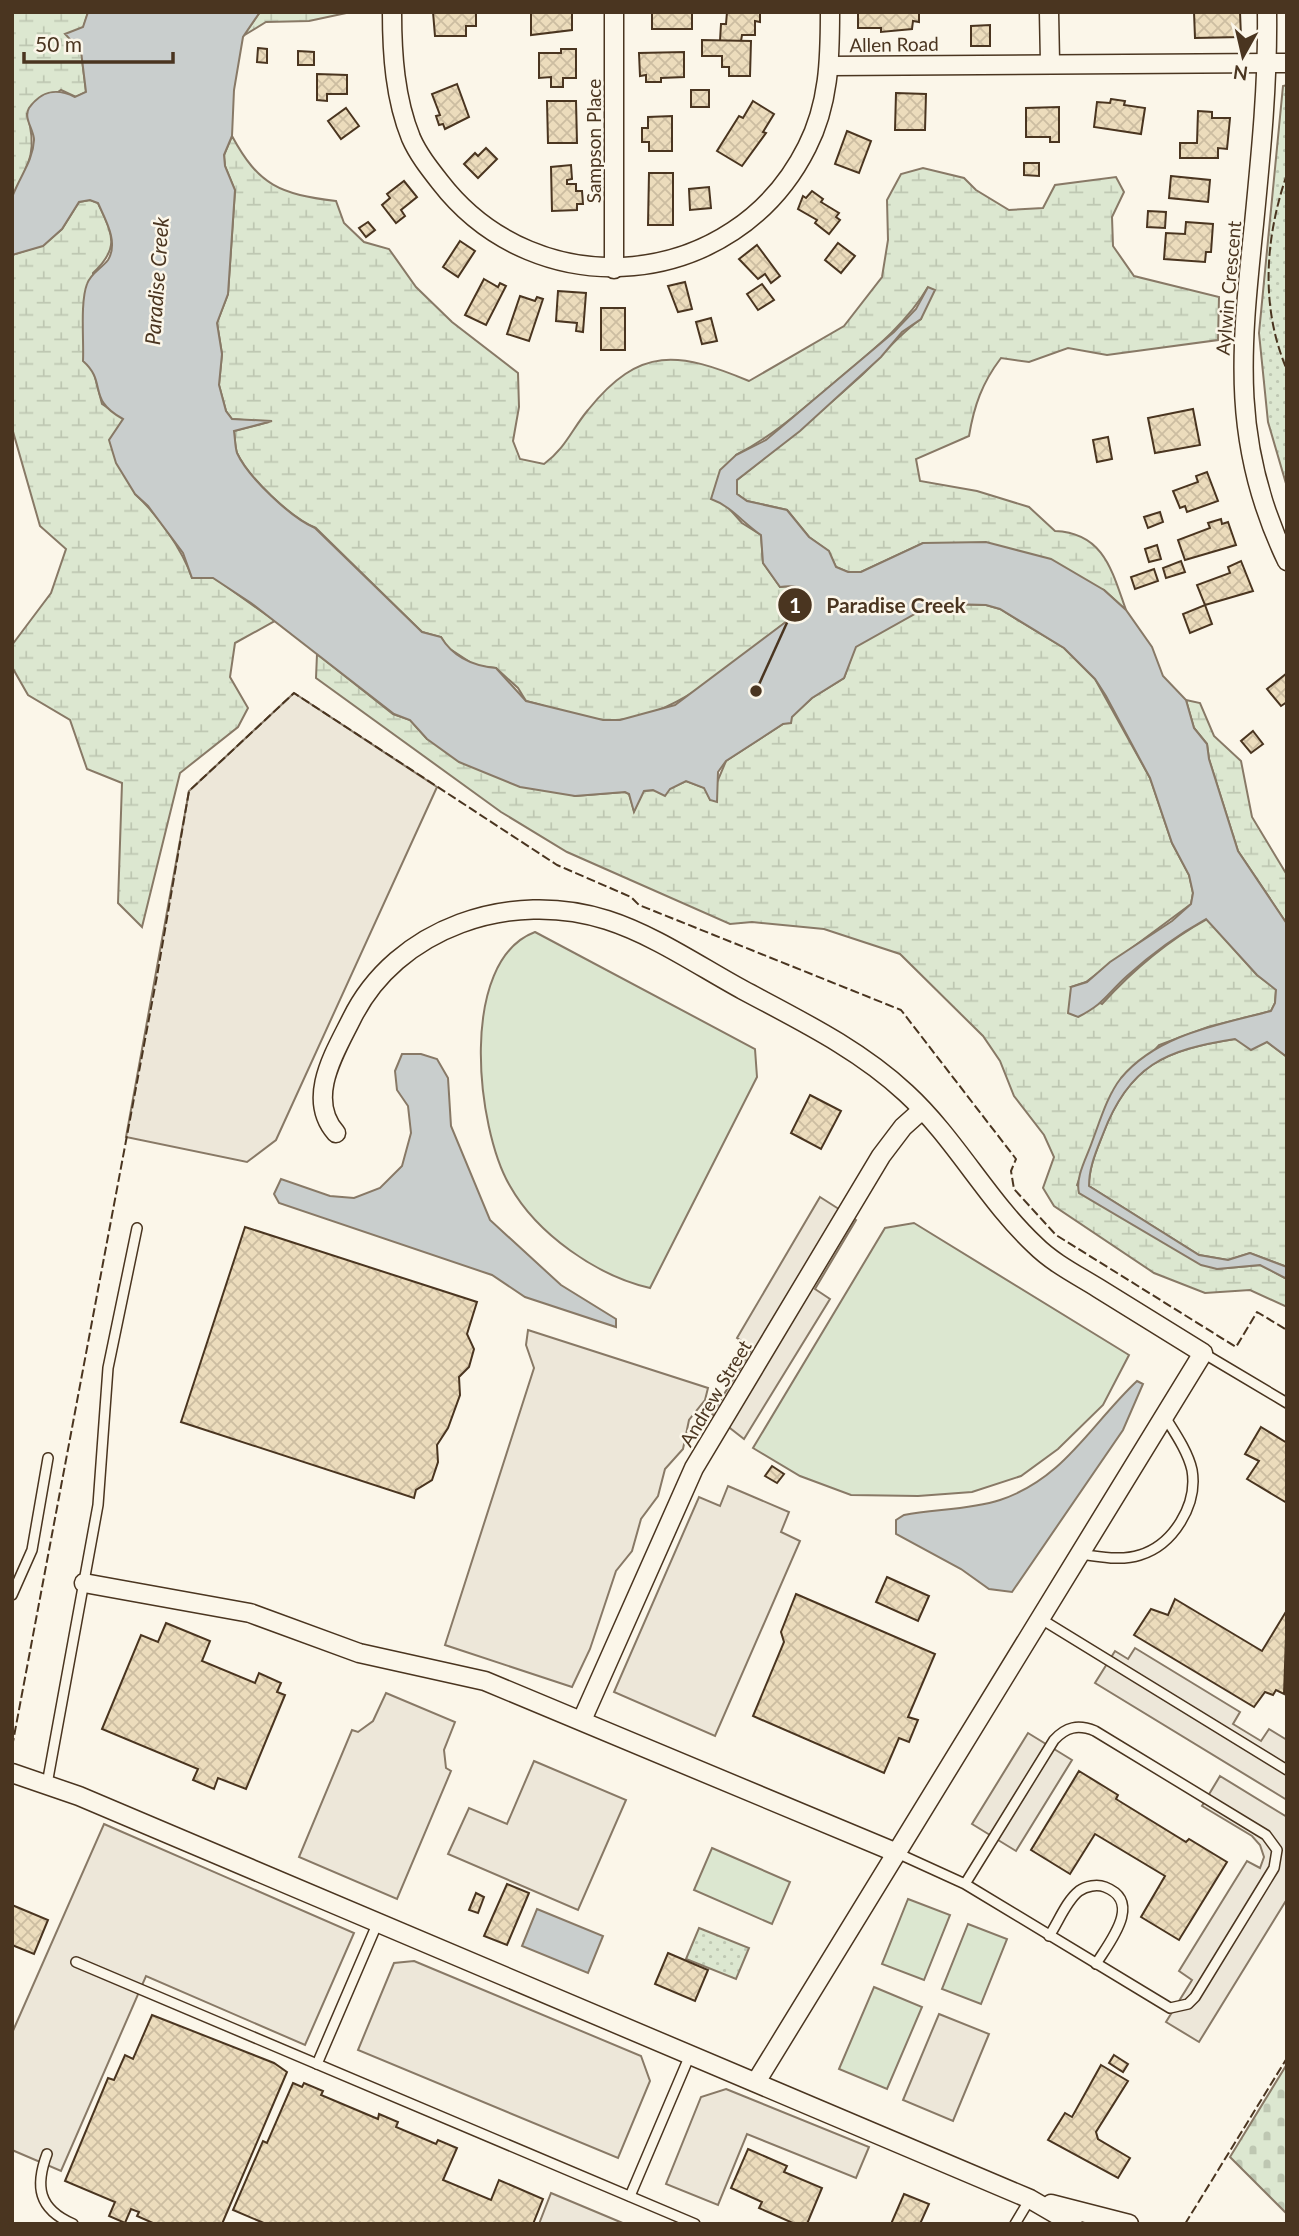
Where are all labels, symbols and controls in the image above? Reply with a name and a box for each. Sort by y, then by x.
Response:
scale bar [24,21,173,65]
north arrow [1208,21,1278,91]
text: 50 m [35,31,82,56]
street label: Allen Road [849,32,939,56]
text: N [1232,61,1249,86]
street label: Sampson Place [582,79,605,203]
water label: Paradise Creek [139,215,173,346]
street label: Aylwin Crescent [1211,220,1245,356]
callout: Paradise Creek [777,584,980,626]
text: 1 [789,592,801,617]
text: Paradise Creek [826,592,967,617]
street label: Andrew Street [674,1336,756,1450]

